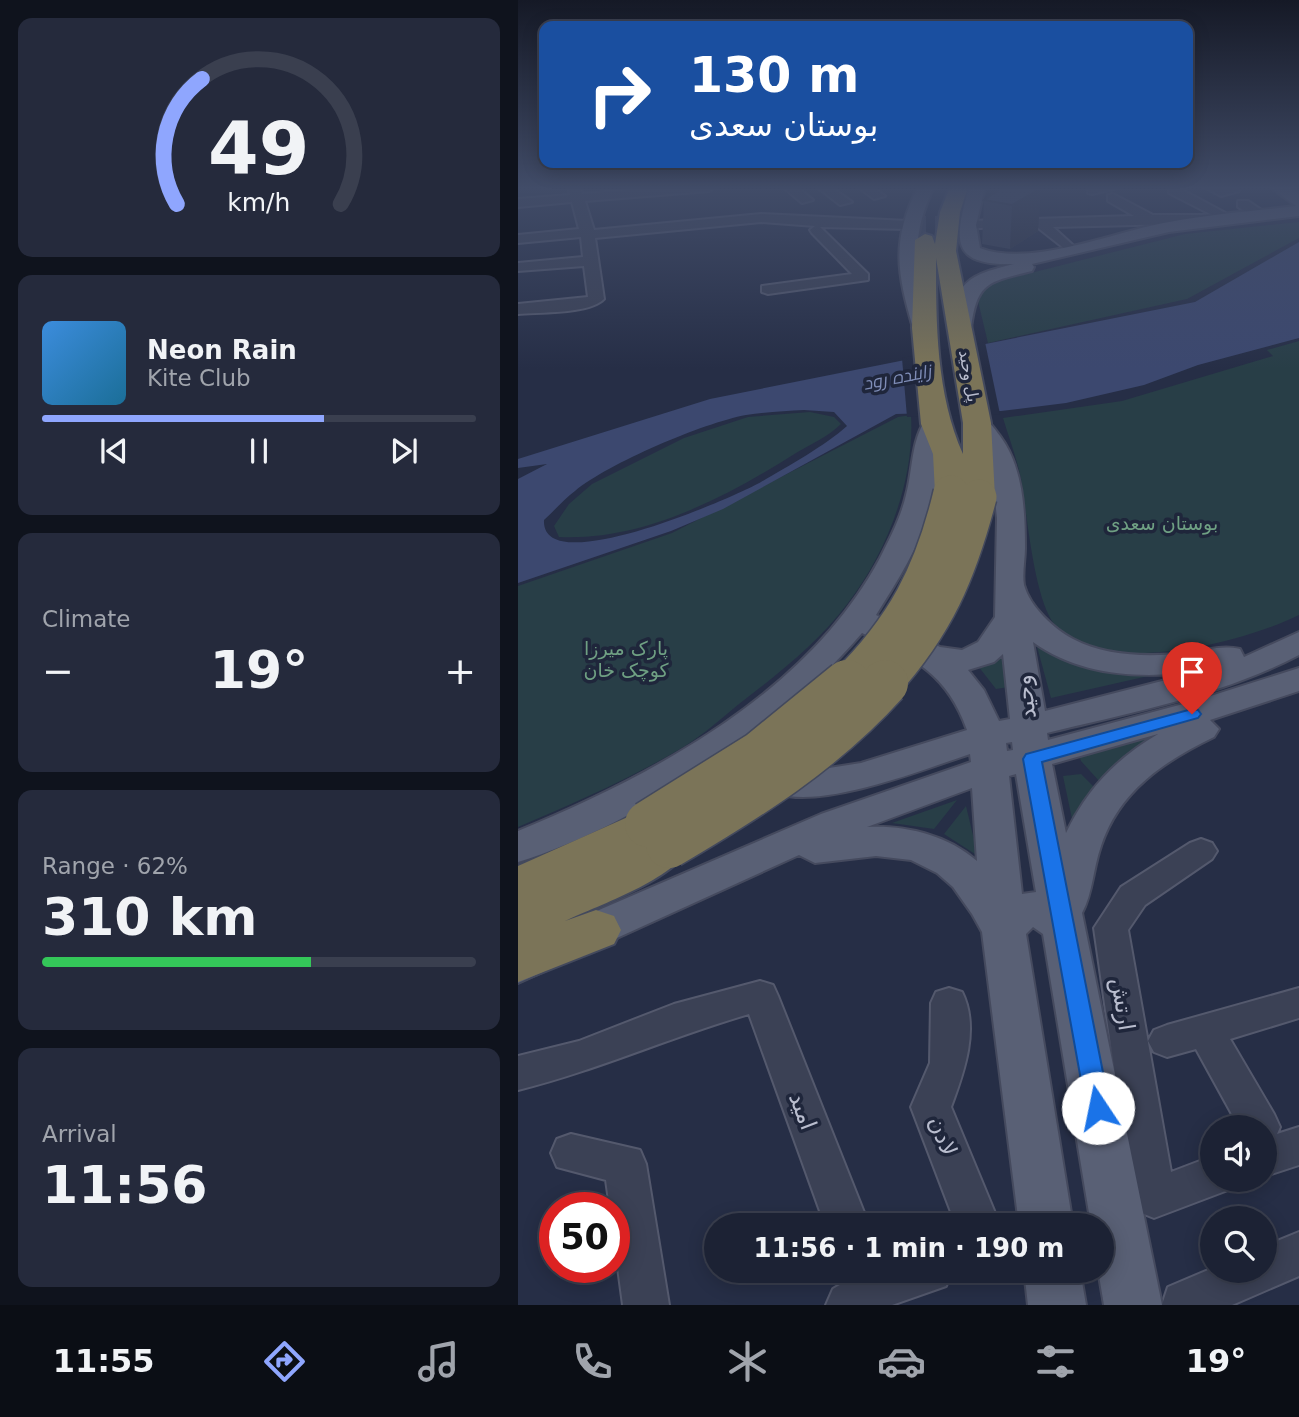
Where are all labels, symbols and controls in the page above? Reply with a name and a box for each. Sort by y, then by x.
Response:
text: 130 m [689,47,859,104]
icon: right [574,49,665,140]
text: 49 [208,106,310,191]
text: بوستان سعدی [689,106,878,144]
text: km/h [227,188,291,217]
text: Neon Rain [147,335,297,365]
street label: پل وحید [954,348,983,404]
water label: زاینده رود [861,360,935,394]
text: Kite Club [147,365,251,391]
icon: previous [95,432,133,470]
icon: pause [240,432,278,470]
icon: next [385,432,423,470]
park label: بوستان سعدی [1106,512,1218,535]
text: Climate [42,606,131,632]
park label: پارک میرزا کوچک خان [583,637,670,682]
text: 19° [210,640,308,700]
pin [1162,642,1222,714]
text: − [42,649,74,693]
text: + [444,649,476,693]
icon: arrive [1173,653,1211,691]
street label: وحید [1009,673,1042,721]
text: Range · 62% [42,853,188,879]
text: 310 km [42,887,257,947]
street label: ارتش [1105,976,1140,1032]
position arrow [1061,1071,1135,1145]
street label: امید [784,1089,822,1133]
street label: لادن [924,1113,962,1159]
map controls [1200,1115,1277,1283]
button: sound [1200,1115,1277,1192]
text: Arrival [42,1121,117,1147]
text: 11:56 [42,1155,208,1215]
speed limit sign: 50 [539,1192,630,1283]
button: search [1200,1206,1277,1283]
text: 11:56 · 1 min · 190 m [754,1233,1064,1263]
icon: directions [260,1337,309,1386]
icon: music [414,1337,463,1386]
icon: phone [568,1337,617,1386]
icon: climate [723,1337,772,1386]
icon: car [877,1337,926,1386]
icon: filters [1031,1337,1080,1386]
text: 11:55 [53,1342,155,1380]
text: 19° [1186,1342,1246,1380]

